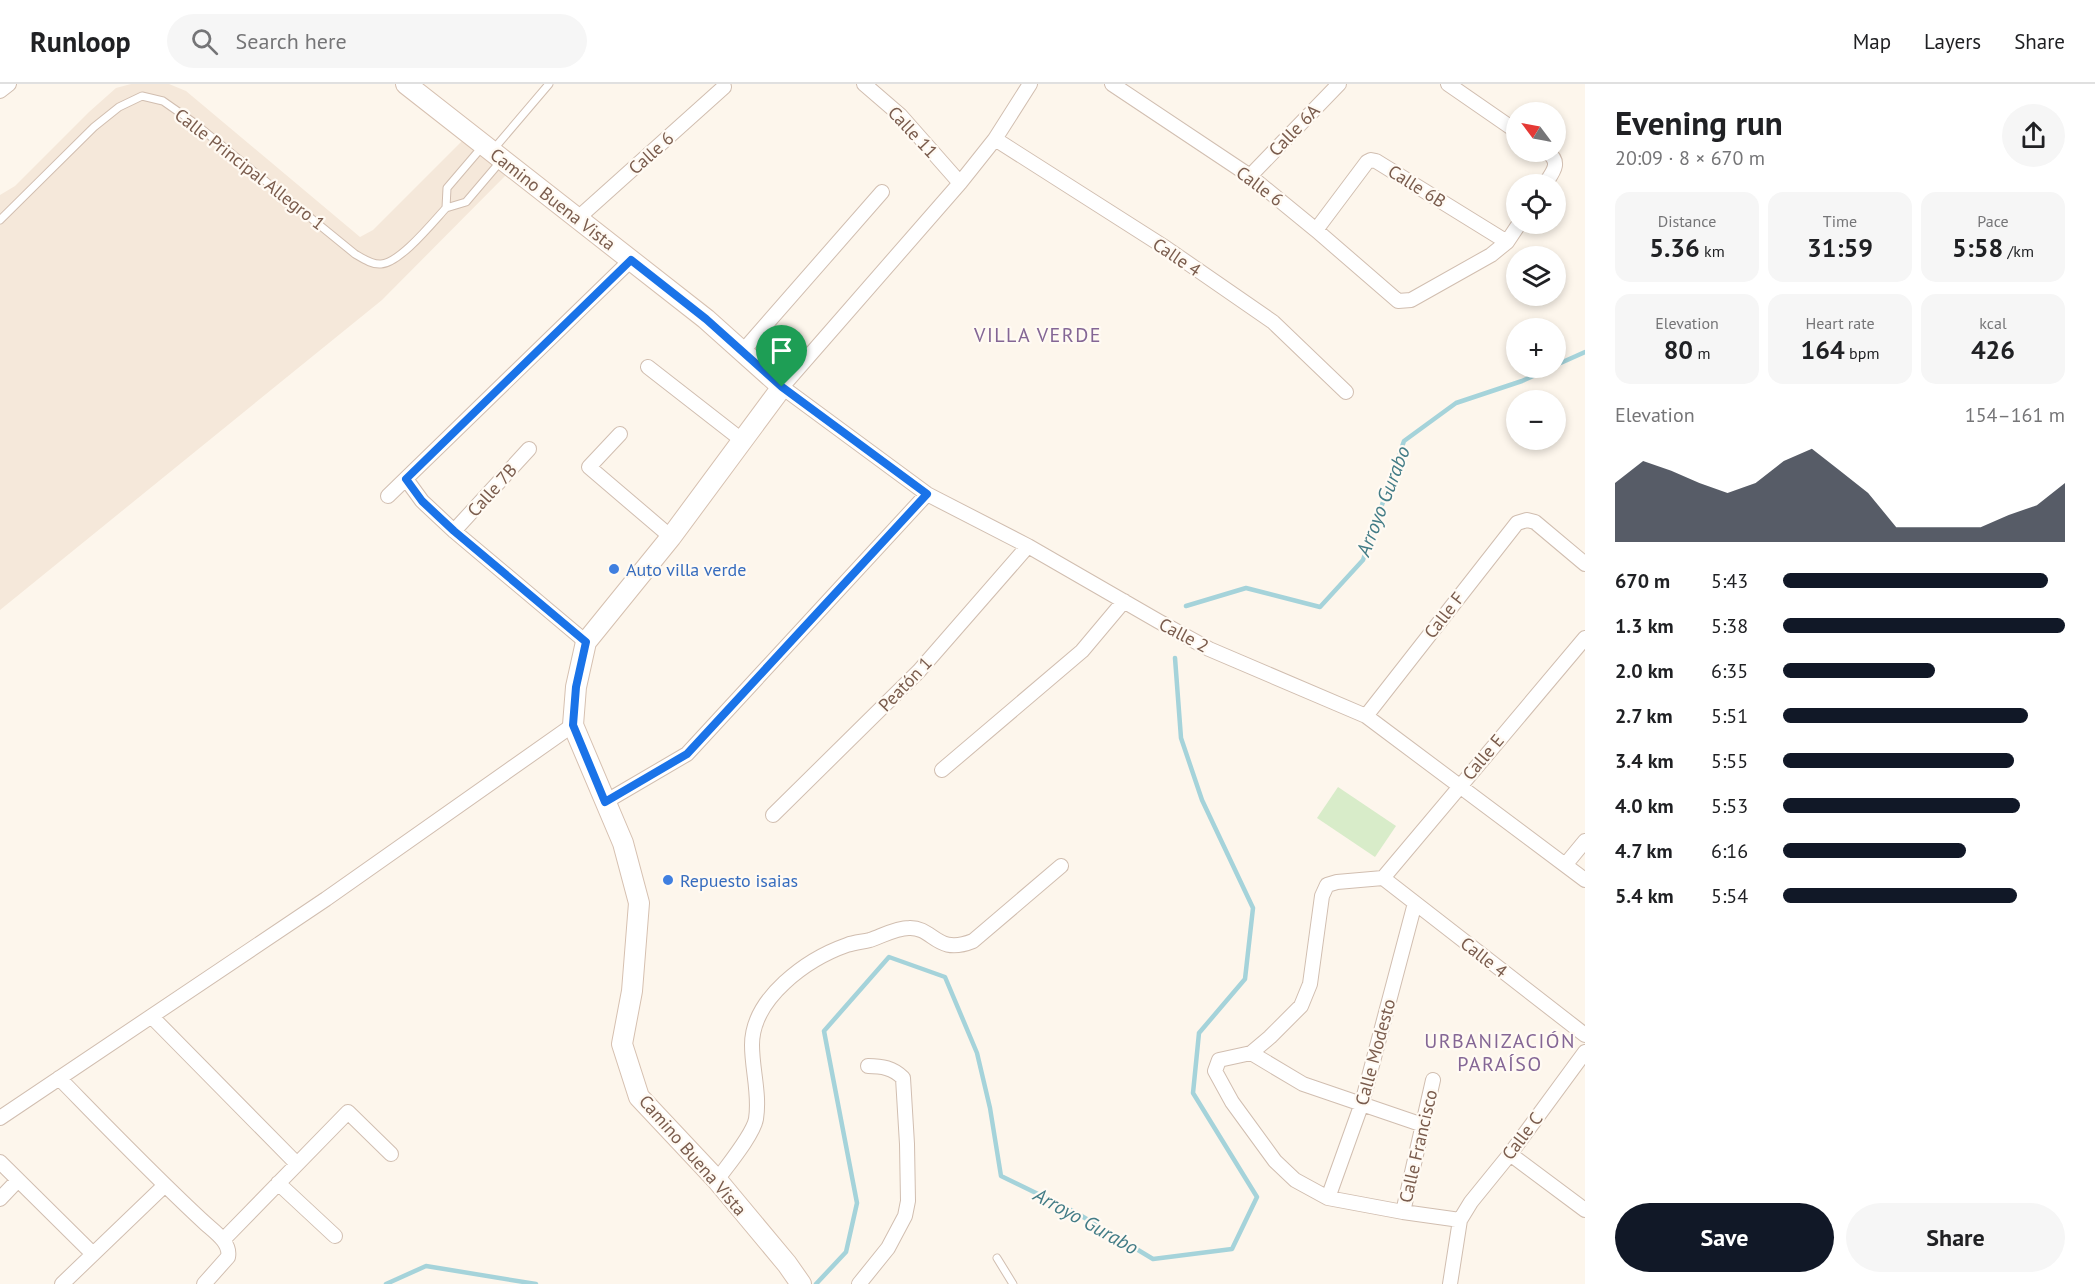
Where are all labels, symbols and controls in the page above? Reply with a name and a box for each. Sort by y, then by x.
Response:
search box [167,14,587,68]
text: Runloop [30,23,131,60]
icon: search [188,25,221,58]
text: Search here [236,27,347,55]
text: Map [1853,28,1891,55]
text: Layers [1924,28,1981,55]
text: Share [2014,28,2065,55]
street label: Calle 6A [1264,99,1325,161]
street label: Calle 11 [883,101,943,163]
text: Evening run [1615,101,1783,144]
north arrow [1506,102,1566,162]
map controls [1506,102,1566,450]
street label: Calle Principal Allegro 1 [170,103,330,235]
button: share [2002,104,2065,167]
street label: Calle 6 [624,127,678,179]
street label: Camino Buena Vista [486,143,620,255]
text: 20:09 · 8 × 670 m [1615,145,1765,171]
street label: Calle 6B [1384,159,1450,213]
street label: Calle 6 [1232,161,1288,211]
button: locate [1506,174,1566,234]
text: Distance [1658,211,1716,231]
text: Time [1823,211,1857,231]
text: Pace [1977,211,2009,231]
text: 5.36 [1649,231,1700,264]
text: 31:59 [1807,231,1873,264]
text: 5:58 [1952,231,2003,264]
street label: Calle 4 [1149,233,1206,282]
text: km [1700,241,1725,261]
text: /km [2003,241,2034,261]
button: layers [1506,246,1566,306]
text: Elevation [1655,313,1719,333]
text: Heart rate [1805,313,1875,333]
text: kcal [1979,313,2007,333]
button: + [1506,318,1566,378]
district label: VILLA VERDE [973,322,1102,348]
pin [756,325,807,387]
text: 80 [1664,333,1693,366]
text: 164 [1801,333,1845,366]
text: 426 [1971,333,2015,366]
icon: arrive [765,334,798,367]
text: m [1693,343,1710,363]
text: bpm [1845,343,1879,363]
button: − [1506,390,1566,450]
text: Elevation [1615,402,1695,428]
text: 154–161 m [1965,402,2065,428]
water label: Arroyo Gurabo [1350,442,1416,561]
street label: Calle 7B [462,459,522,521]
place label: Auto villa verde [626,558,746,581]
marker: Auto villa verde [607,562,621,576]
text: 670 m [1615,568,1670,594]
text: 5:43 [1711,568,1748,594]
street label: Calle F [1419,587,1469,643]
street label: Calle 2 [1155,612,1213,658]
text: 1.3 km [1615,613,1674,639]
text: 5:38 [1711,613,1748,639]
street label: Peatón 1 [873,652,937,716]
text: 2.0 km [1615,658,1674,684]
text: 6:35 [1711,658,1748,684]
text: 2.7 km [1615,703,1673,729]
text: 5:51 [1711,703,1748,729]
street label: Calle E [1457,729,1509,785]
text: 3.4 km [1615,748,1674,774]
text: 5:55 [1711,748,1748,774]
text: 4.0 km [1615,793,1674,819]
text: 5:53 [1711,793,1748,819]
text: 4.7 km [1615,838,1673,864]
text: 6:16 [1711,838,1748,864]
place label: Repuesto isaias [680,869,798,892]
marker: Repuesto isaias [661,873,675,887]
text: 5.4 km [1615,883,1674,909]
text: 5:54 [1711,883,1748,909]
street label: Calle 4 [1456,932,1512,983]
street label: Calle Modesto [1350,996,1400,1108]
district label: URBANIZACIÓN PARAÍSO [1424,1028,1576,1077]
street label: Calle Francisco [1394,1087,1442,1205]
street label: Camino Buena Vista [634,1090,752,1220]
street label: Calle C [1497,1108,1547,1164]
water label: Arroyo Gurabo [1028,1181,1143,1261]
button: Save [1615,1203,1834,1272]
button: Share [1846,1203,2065,1272]

